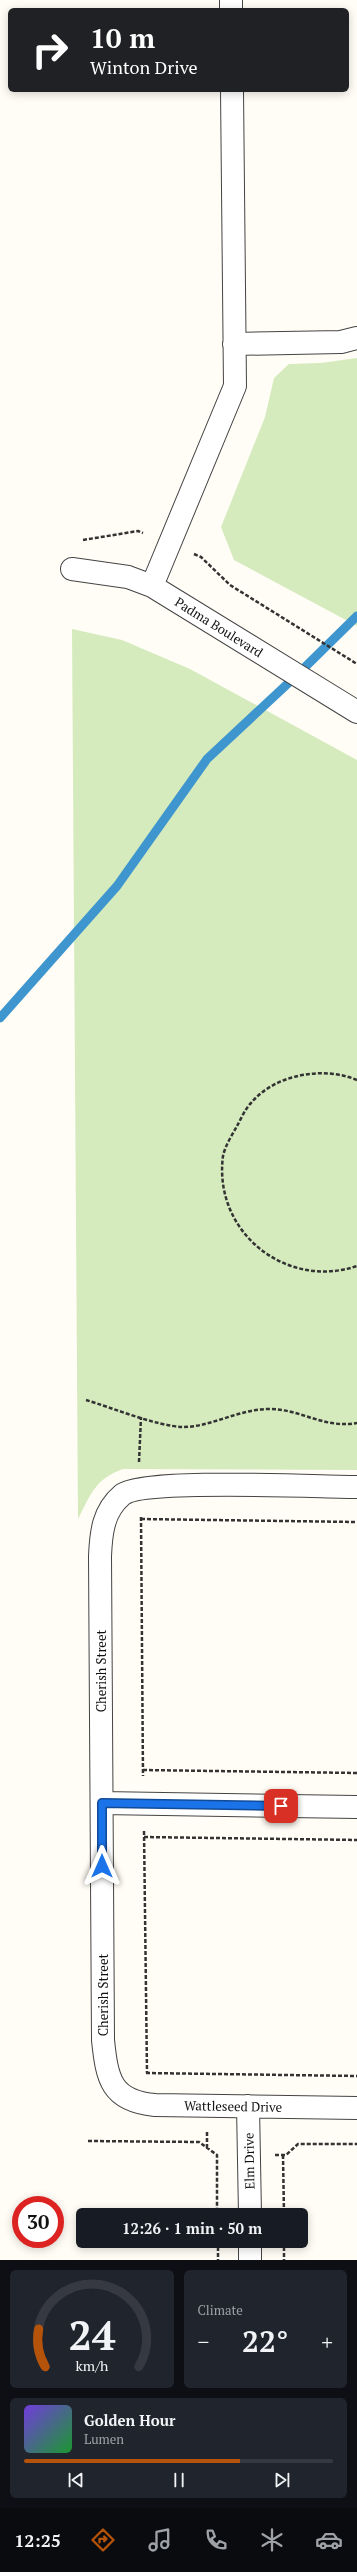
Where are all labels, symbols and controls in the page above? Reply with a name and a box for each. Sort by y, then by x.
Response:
text: 10 m [90,19,155,56]
icon: right [24,24,76,76]
text: Winton Drive [90,55,198,79]
street label: Padma Boulevard [172,593,266,661]
street label: Cherish Street [92,1630,110,1712]
pin [264,1789,298,1823]
icon: arrive [270,1795,292,1817]
position arrow [81,1845,123,1887]
street label: Cherish Street [94,1954,112,2036]
street label: Wattleseed Drive [184,2096,282,2116]
street label: Elm Drive [240,2132,258,2190]
speed limit sign: 30 [12,2196,64,2248]
text: 12:26 · 1 min · 50 m [122,2218,262,2238]
text: Climate [198,2301,243,2319]
text: 24 [68,2307,116,2362]
text: 22° [242,2321,288,2361]
text: − [198,2327,209,2356]
text: + [321,2327,333,2356]
text: km/h [75,2356,109,2375]
text: Golden Hour [84,2410,176,2430]
text: Lumen [84,2430,124,2448]
icon: previous [65,2469,87,2491]
icon: pause [168,2469,190,2491]
icon: next [271,2469,293,2491]
icon: directions [89,2526,117,2554]
icon: music [146,2526,174,2554]
icon: phone [202,2526,230,2554]
icon: climate [258,2526,286,2554]
icon: car [315,2526,343,2554]
text: 12:25 [14,2528,61,2552]

